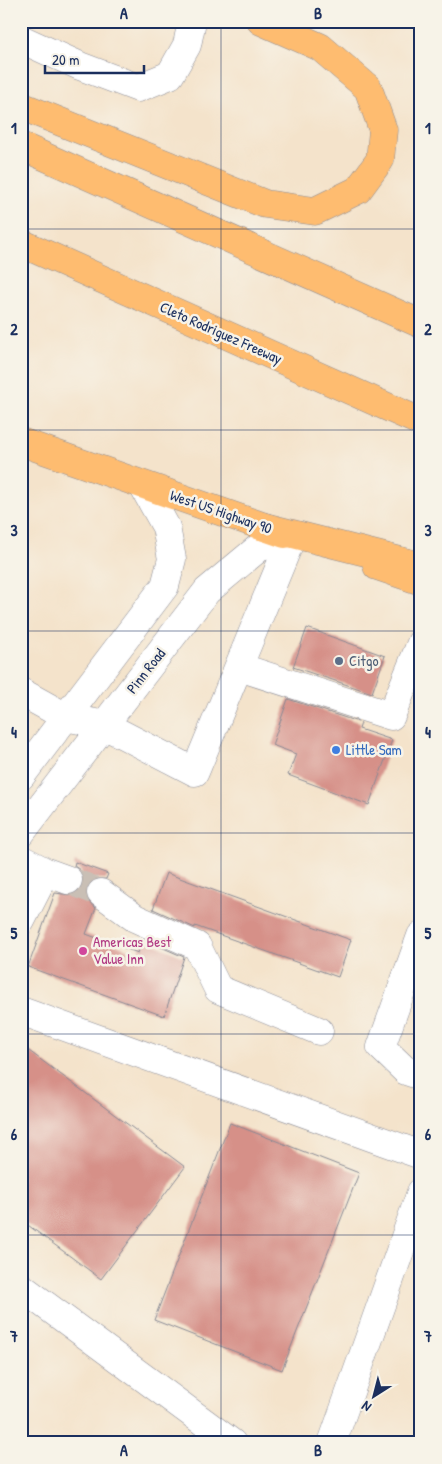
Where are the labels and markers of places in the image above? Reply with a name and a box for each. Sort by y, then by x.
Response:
place label: Citgo [349,650,378,671]
marker: Citgo [333,655,345,667]
place label: Little Sam [346,739,402,760]
marker: Little Sam [330,744,342,756]
place label: Americas Best Value Inn [93,931,172,969]
marker: Americas Best Value Inn [77,945,89,957]

